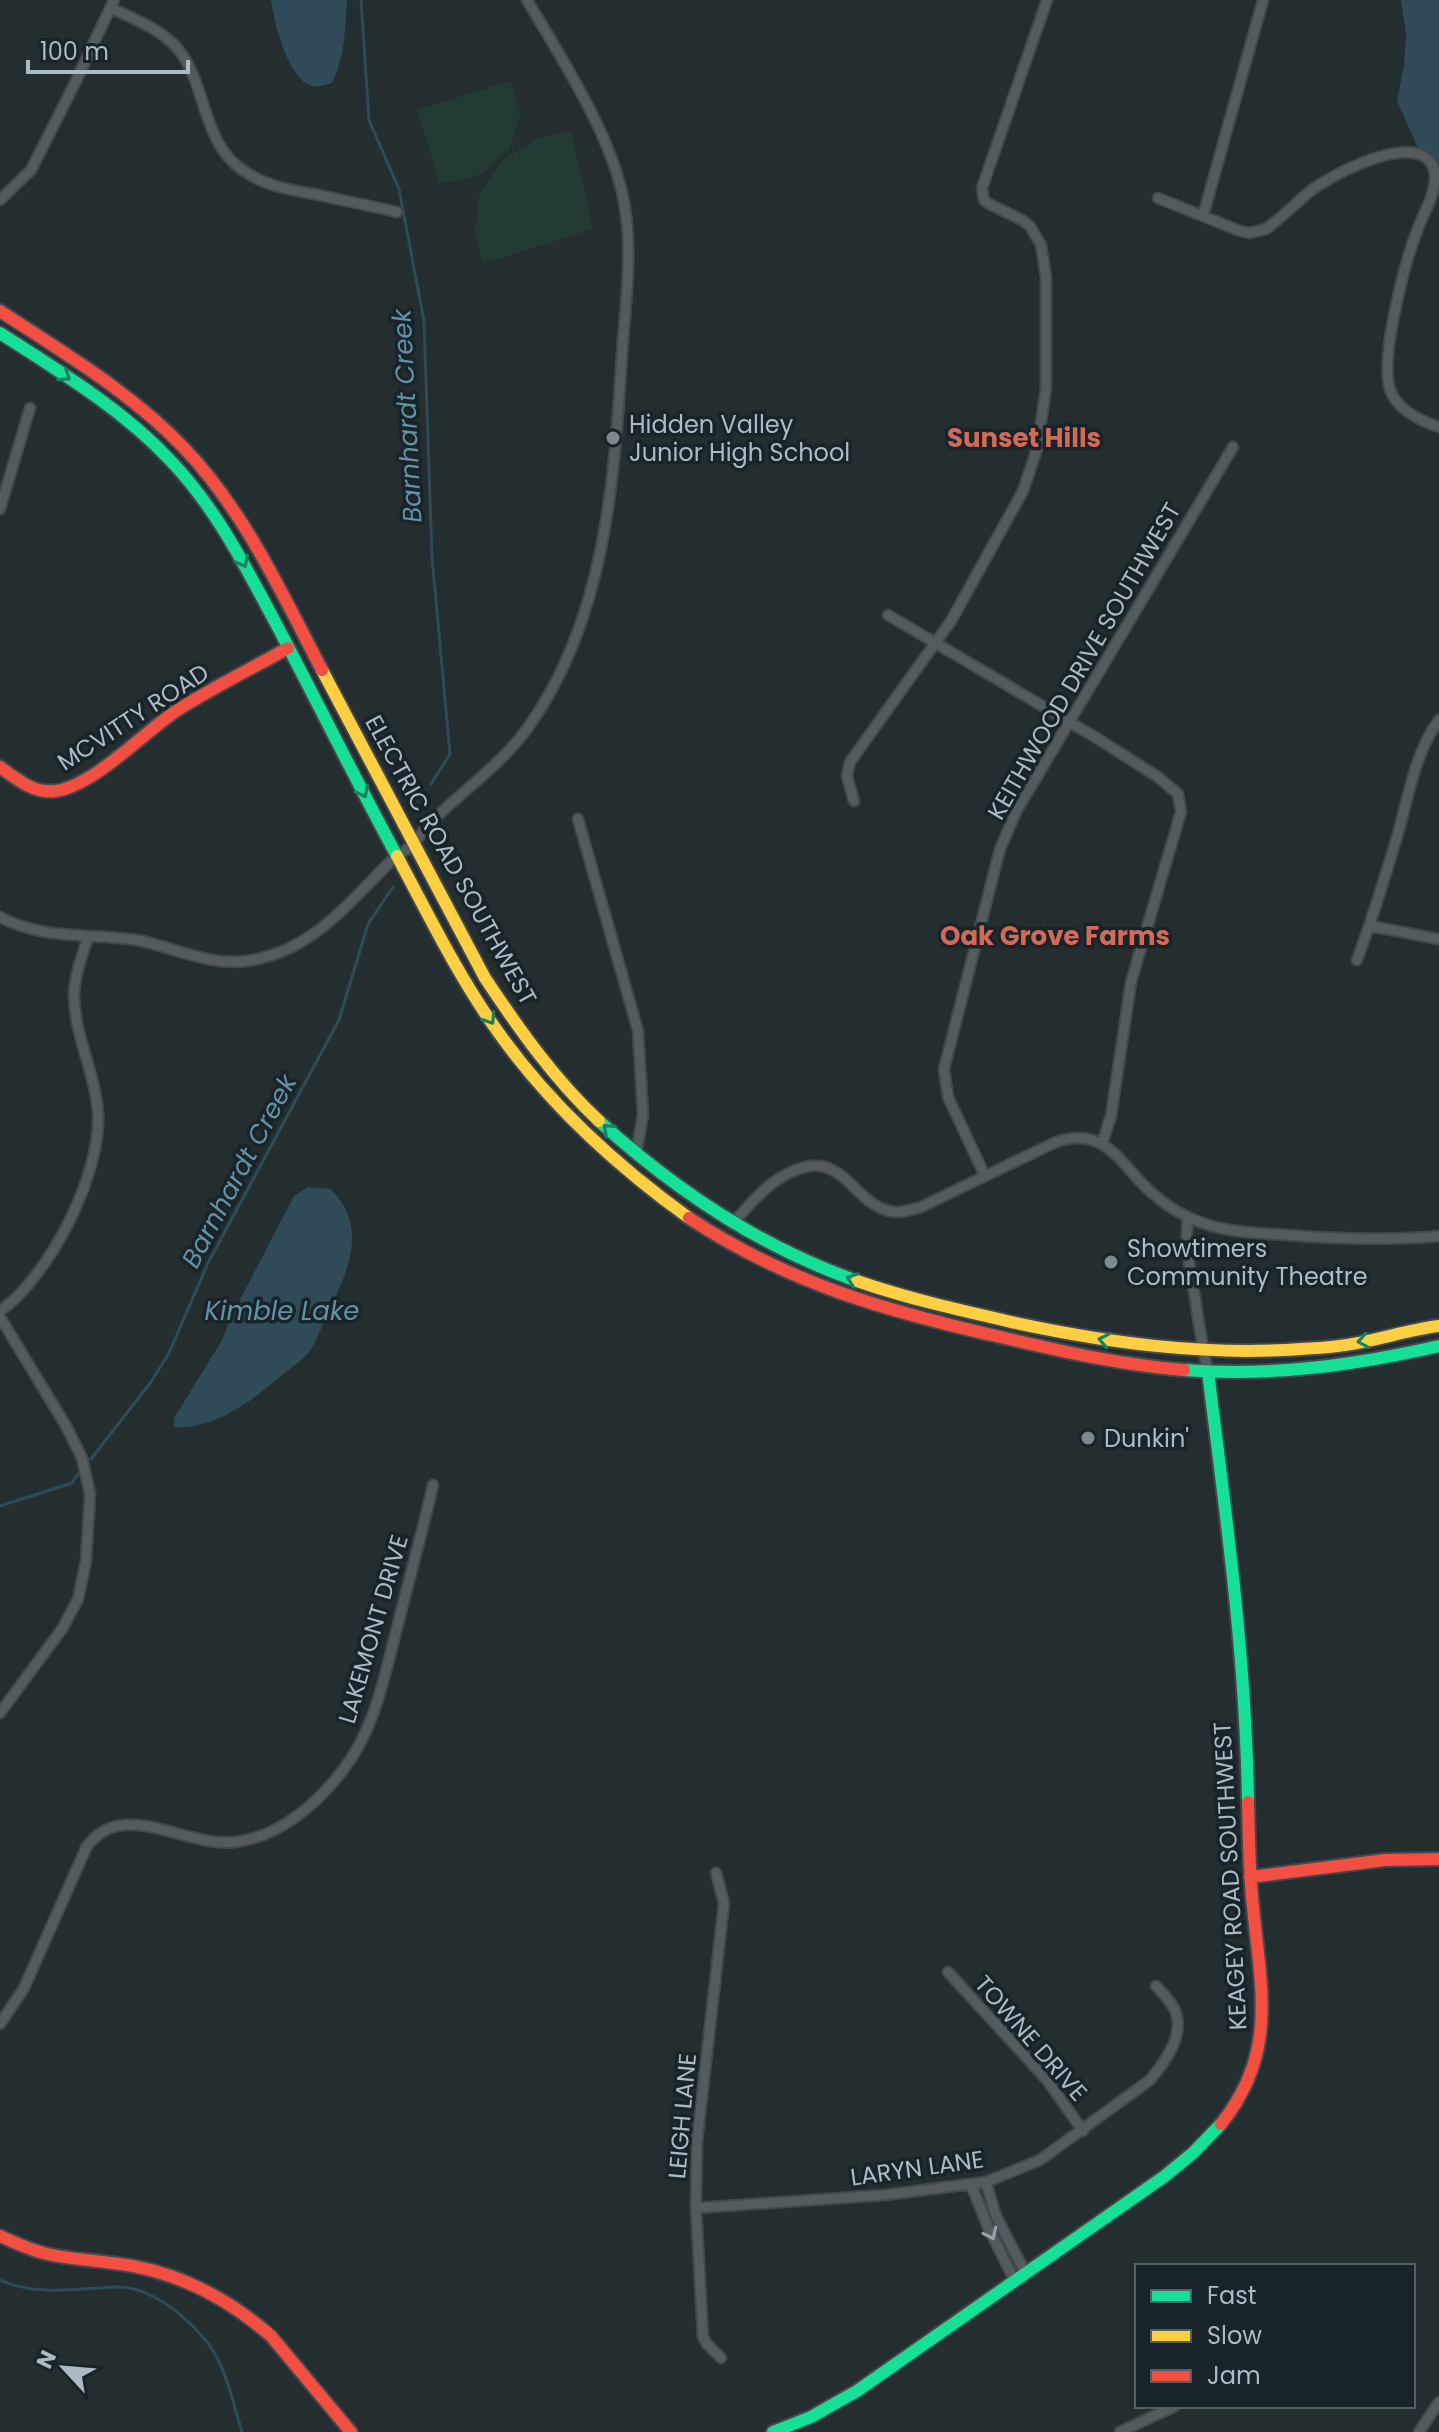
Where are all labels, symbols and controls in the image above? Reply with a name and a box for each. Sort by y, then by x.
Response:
scale bar [28,24,188,74]
text: 100 m [40,35,109,68]
water label: Barnhardt Creek [383,307,431,524]
one-way arrow [57,366,71,381]
place label: Hidden Valley Junior High School [629,408,850,469]
district label: Sunset Hills [947,420,1101,456]
marker: Hidden Valley Junior High School [604,429,622,447]
street label: KEITHWOOD DRIVE SOUTHWEST [980,497,1188,825]
one-way arrow [233,553,248,568]
street label: MCVITTY ROAD [51,656,215,778]
street label: ELECTRIC ROAD SOUTHWEST [357,709,545,1011]
one-way arrow [353,784,368,799]
district label: Oak Grove Farms [940,918,1170,954]
one-way arrow [480,1010,495,1025]
water label: Barnhardt Creek [173,1067,306,1274]
one-way arrow [603,1125,618,1139]
place label: Showtimers Community Theatre [1127,1232,1368,1293]
marker: Showtimers Community Theatre [1102,1253,1120,1271]
one-way arrow [845,1273,859,1289]
water label: Kimble Lake [205,1293,359,1329]
one-way arrow [1356,1332,1369,1349]
one-way arrow [1097,1333,1111,1350]
place label: Dunkin' [1104,1422,1189,1455]
marker: Dunkin' [1079,1429,1097,1447]
street label: LAKEMONT DRIVE [330,1531,416,1727]
street label: KEAGEY ROAD SOUTHWEST [1205,1721,1255,2031]
street label: TOWNE DRIVE [967,1968,1095,2108]
street label: LEIGH LANE [660,2052,704,2180]
street label: LARYN LANE [848,2142,986,2194]
one-way arrow [981,2225,997,2240]
legend [1135,2264,1415,2408]
text: Fast [1207,2279,1257,2312]
text: Slow [1207,2319,1262,2352]
north arrow [24,2328,104,2408]
text: N [29,2345,64,2374]
text: Jam [1207,2359,1261,2392]

